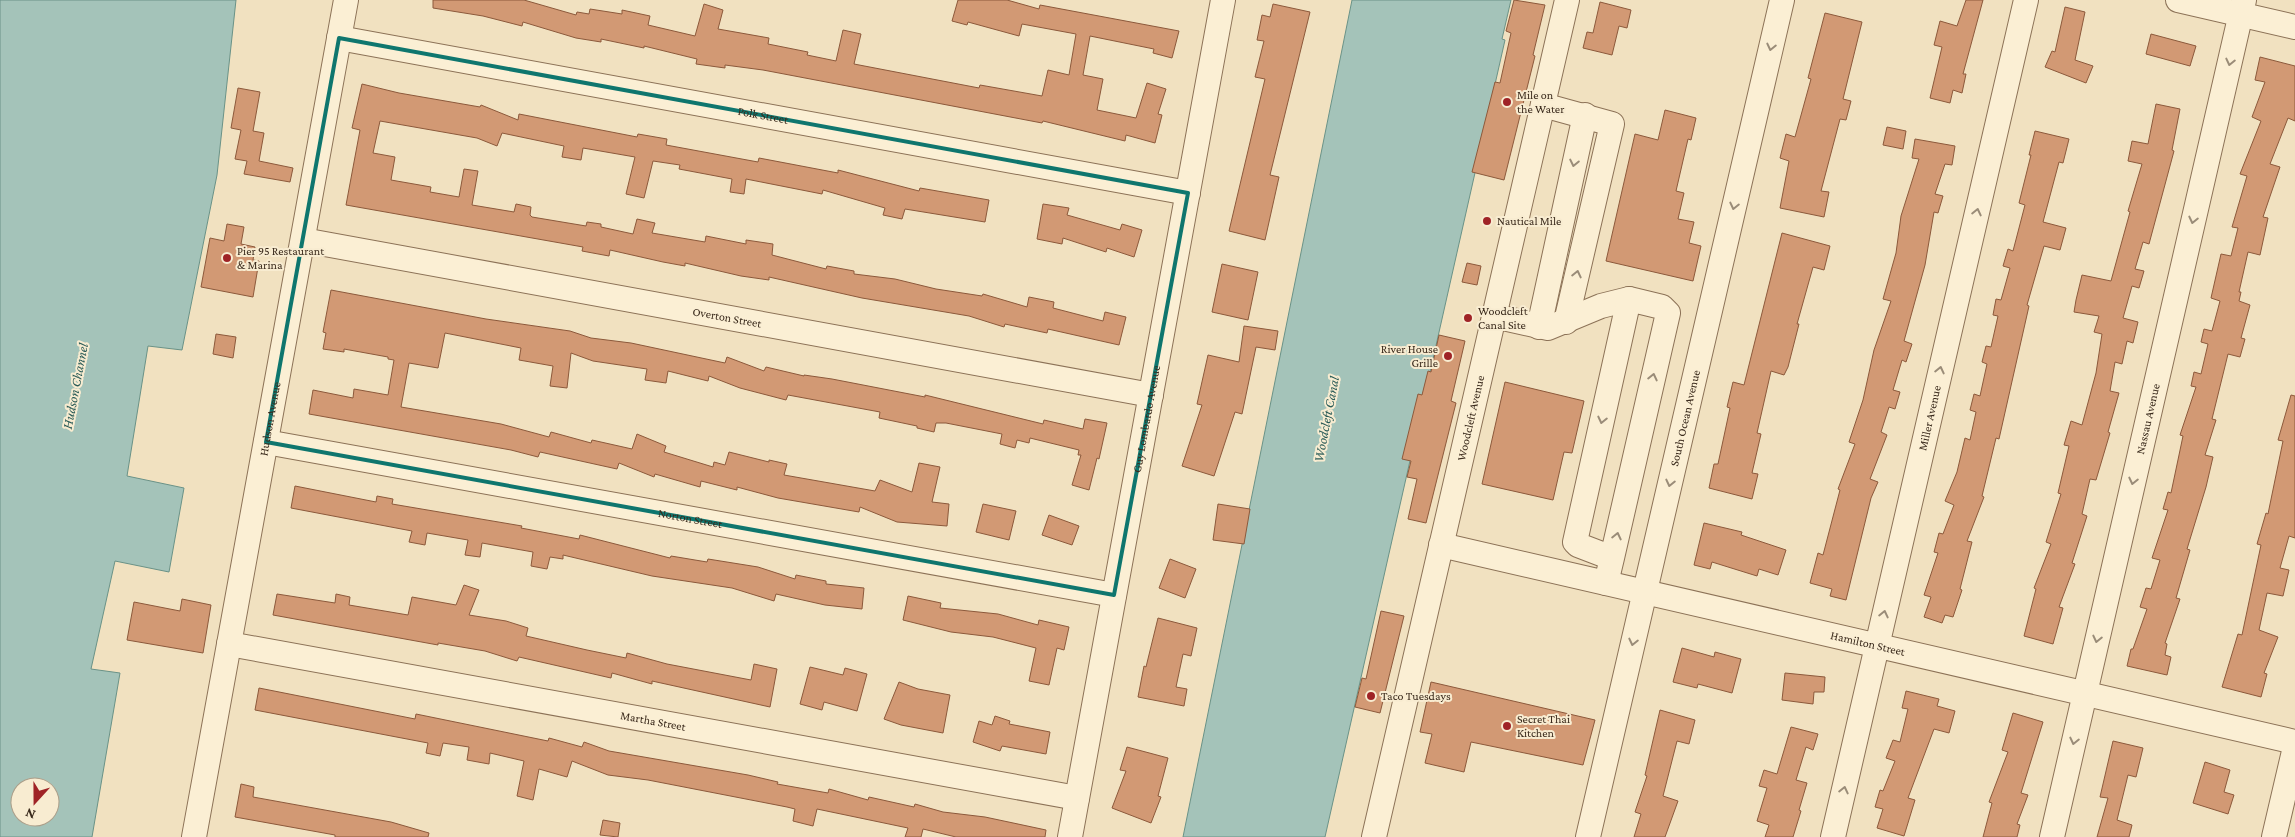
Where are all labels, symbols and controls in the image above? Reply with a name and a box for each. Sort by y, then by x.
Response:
one-way arrow [1766,43,1777,52]
one-way arrow [2225,58,2236,67]
place label: Mile on the Water [1517,88,1565,116]
marker: Mile on the Water [1501,96,1513,108]
street label: Polk Street [737,104,790,127]
one-way arrow [1570,158,1580,167]
one-way arrow [1729,201,1740,210]
one-way arrow [1971,208,1982,217]
place label: Nautical Mile [1497,214,1561,228]
marker: Nautical Mile [1481,215,1493,227]
one-way arrow [2188,216,2199,225]
place label: Pier 95 Restaurant & Marina [237,244,325,272]
marker: Pier 95 Restaurant & Marina [221,252,233,264]
one-way arrow [1571,270,1582,279]
street label: Overton Street [691,304,764,331]
place label: Woodcleft Canal Site [1478,304,1529,332]
marker: Woodcleft Canal Site [1462,312,1474,324]
water label: Hudson Channel [59,341,91,430]
place label: River House Grille [1381,342,1438,370]
marker: River House Grille [1442,350,1454,362]
street label: Guy Lombardo Avenue [1130,364,1163,474]
one-way arrow [1934,366,1945,375]
street label: South Ocean Avenue [1667,369,1703,468]
one-way arrow [1647,373,1658,382]
water label: Woodcleft Canal [1310,374,1342,463]
street label: Woodcleft Avenue [1454,374,1487,462]
street label: Hudson Avenue [256,381,284,457]
street label: Nassau Avenue [2133,382,2163,456]
street label: Miller Avenue [1915,384,1944,452]
one-way arrow [1597,415,1608,424]
one-way arrow [2128,477,2139,486]
one-way arrow [1665,479,1676,488]
street label: Norton Street [657,506,724,531]
one-way arrow [1611,531,1622,540]
one-way arrow [1878,610,1889,619]
street label: Hamilton Street [1829,628,1907,659]
one-way arrow [2092,635,2103,644]
one-way arrow [1628,637,1639,646]
place label: Taco Tuesdays [1381,689,1451,703]
marker: Taco Tuesdays [1365,690,1377,702]
street label: Martha Street [619,708,688,734]
place label: Secret Thai Kitchen [1517,712,1570,740]
marker: Secret Thai Kitchen [1501,720,1513,732]
one-way arrow [2069,736,2080,745]
north arrow [10,777,60,827]
one-way arrow [1838,785,1849,794]
text: N [23,805,38,823]

